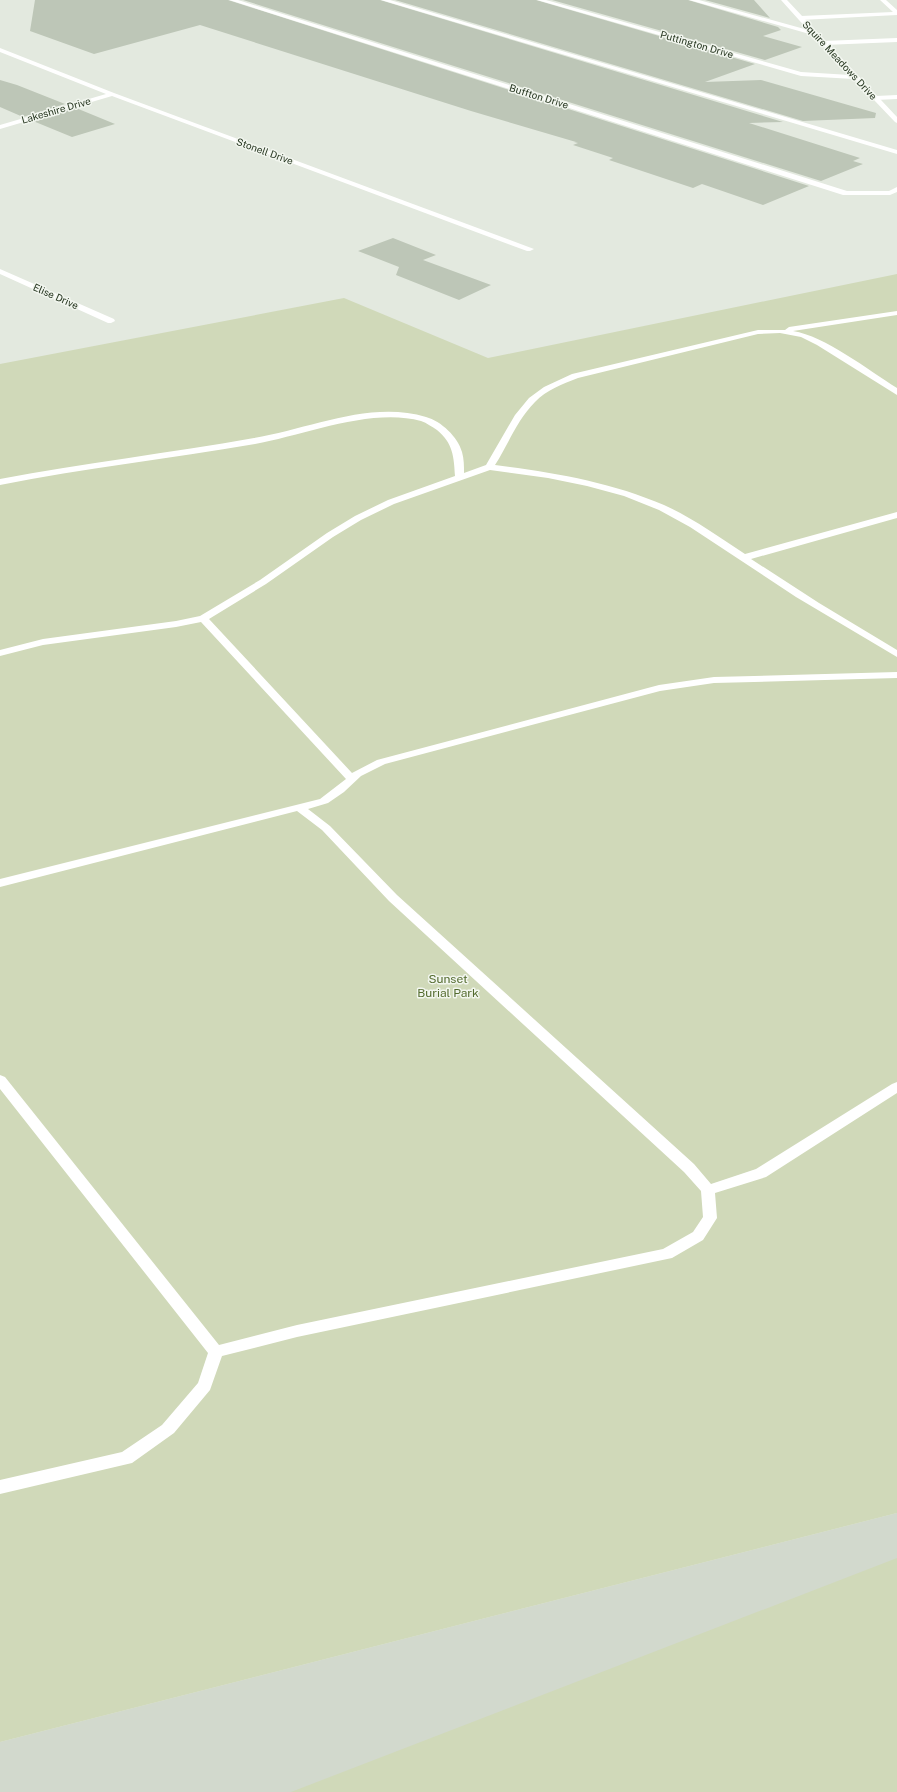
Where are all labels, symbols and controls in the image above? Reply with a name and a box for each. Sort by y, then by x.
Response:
street label: Squire Meadows Drive [800,18,880,102]
street label: Puttington Drive [659,28,735,60]
street label: Buffton Drive [508,81,570,111]
street label: Lakeshire Drive [20,94,92,126]
street label: Stonell Drive [235,135,295,167]
street label: Elise Drive [31,281,81,311]
park label: Sunset Burial Park [417,972,479,1000]

